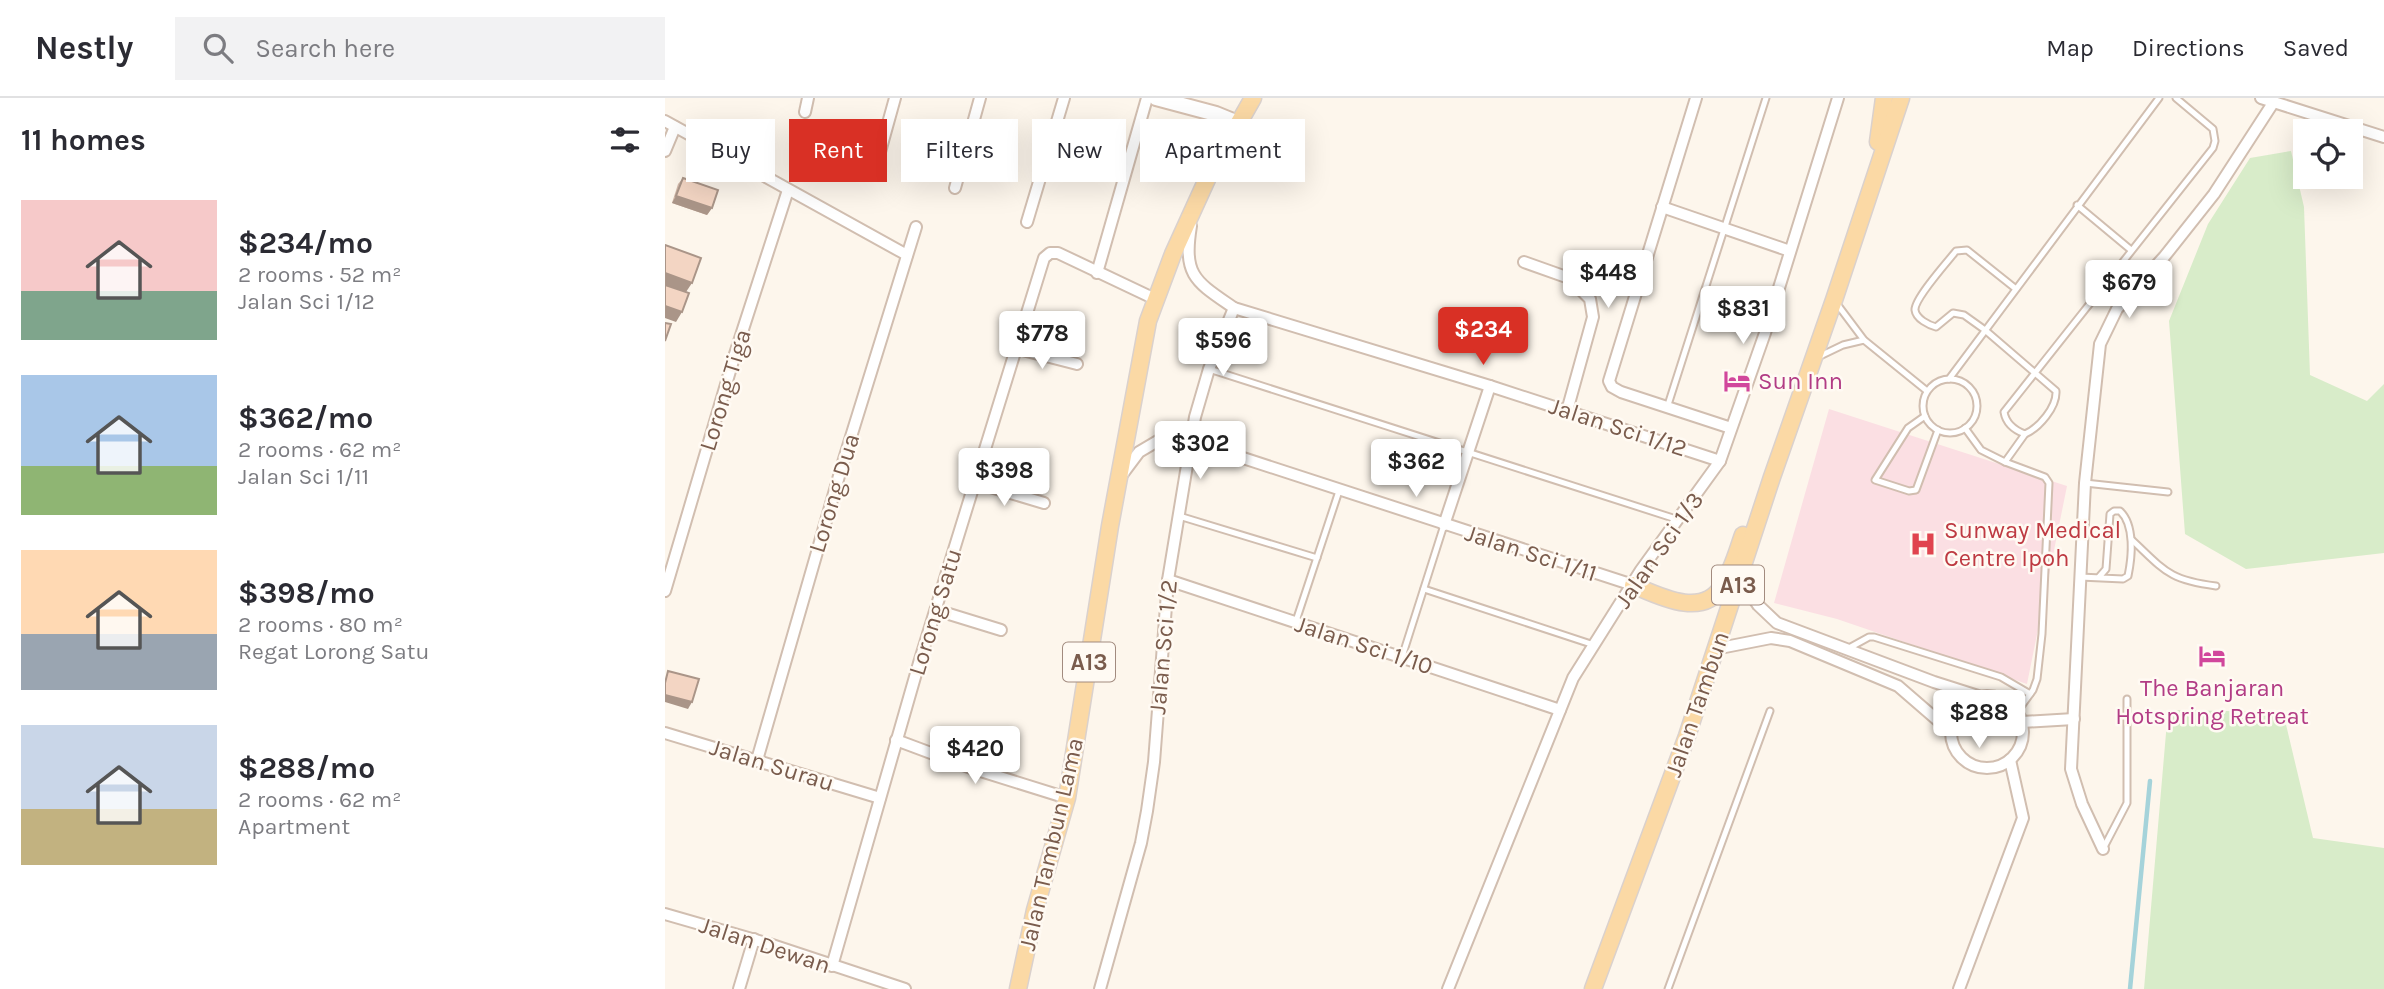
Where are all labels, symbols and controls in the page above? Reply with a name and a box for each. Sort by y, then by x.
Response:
search box [175,17,665,80]
text: Nestly [35,29,133,67]
icon: search [199,29,237,67]
text: Search here [255,33,395,64]
text: Map [2046,34,2094,62]
text: Directions [2132,34,2245,62]
text: Saved [2283,34,2349,62]
chip: Buy [686,119,775,182]
chip: Rent [789,119,887,182]
chip: Filters [901,119,1018,182]
chip: New [1032,119,1126,182]
chip: Apartment [1140,119,1305,182]
map controls [2293,119,2363,189]
button: locate [2293,119,2363,189]
icon: filters [606,121,644,159]
text: 11 homes [21,122,146,158]
text: $234/mo [238,225,373,261]
icon: home [77,228,161,312]
pin: $448 [1567,250,1649,310]
text: $448 [1579,259,1637,286]
pin: $679 [2088,260,2170,320]
text: 2 rooms · 52 m² [238,261,401,288]
text: $679 [2101,269,2157,296]
pin: $831 [1702,286,1784,346]
text: Jalan Sci 1/12 [238,288,375,315]
text: $831 [1716,295,1770,322]
pin: $234 [1442,308,1524,367]
pin: $778 [1001,312,1083,371]
text: $234 [1454,316,1512,343]
pin: $596 [1182,318,1264,378]
text: $778 [1015,320,1069,347]
street label: Lorong Tiga [693,326,757,454]
text: $596 [1194,327,1252,354]
hotel icon: Sun Inn [1722,366,1752,396]
place label: Sun Inn [1758,367,1843,395]
street label: Jalan Sci 1/12 [1546,392,1690,462]
text: $362/mo [238,400,373,436]
icon: home [77,403,161,487]
pin: $302 [1159,422,1241,481]
street label: Lorong Dua [803,430,865,556]
text: $302 [1171,430,1229,457]
text: 2 rooms · 62 m² [238,436,402,463]
pin: $362 [1375,440,1457,499]
pin: $398 [963,448,1045,508]
text: $362 [1387,448,1445,475]
text: $398 [974,457,1034,484]
text: Jalan Sci 1/11 [238,463,369,490]
street label: Jalan Sci 1/3 [1609,487,1709,613]
place label: Sunway Medical Centre Ipoh [1944,516,2121,572]
street label: Jalan Sci 1/11 [1462,519,1600,587]
hospital icon: Sunway Medical Centre Ipoh [1908,529,1938,559]
street label: Lorong Satu [902,545,968,679]
road number: A13 [1712,565,1764,604]
text: $398/mo [238,575,375,611]
icon: home [77,578,161,662]
street label: Jalan Sci 1/2 [1143,579,1183,715]
street label: Jalan Sci 1/10 [1292,610,1436,680]
text: 2 rooms · 80 m² [238,611,403,638]
street label: Jalan Tambun [1659,628,1735,780]
text: Regat Lorong Satu [238,638,429,665]
hotel icon: The Banjaran Hotspring Retreat [2197,641,2227,671]
road number: A13 [1063,642,1115,682]
place label: The Banjaran Hotspring Retreat [2115,674,2309,730]
pin: $288 [1938,690,2020,750]
text: $288 [1949,699,2009,726]
pin: $420 [934,726,1016,786]
street label: Jalan Surau [706,733,838,797]
text: $420 [946,735,1004,762]
street label: Jalan Tambun Lama [1013,735,1089,953]
text: $288/mo [238,750,375,786]
icon: home [77,753,161,837]
text: 2 rooms · 62 m² [238,786,402,813]
text: Apartment [238,813,350,840]
street label: Jalan Dewan [696,911,834,979]

